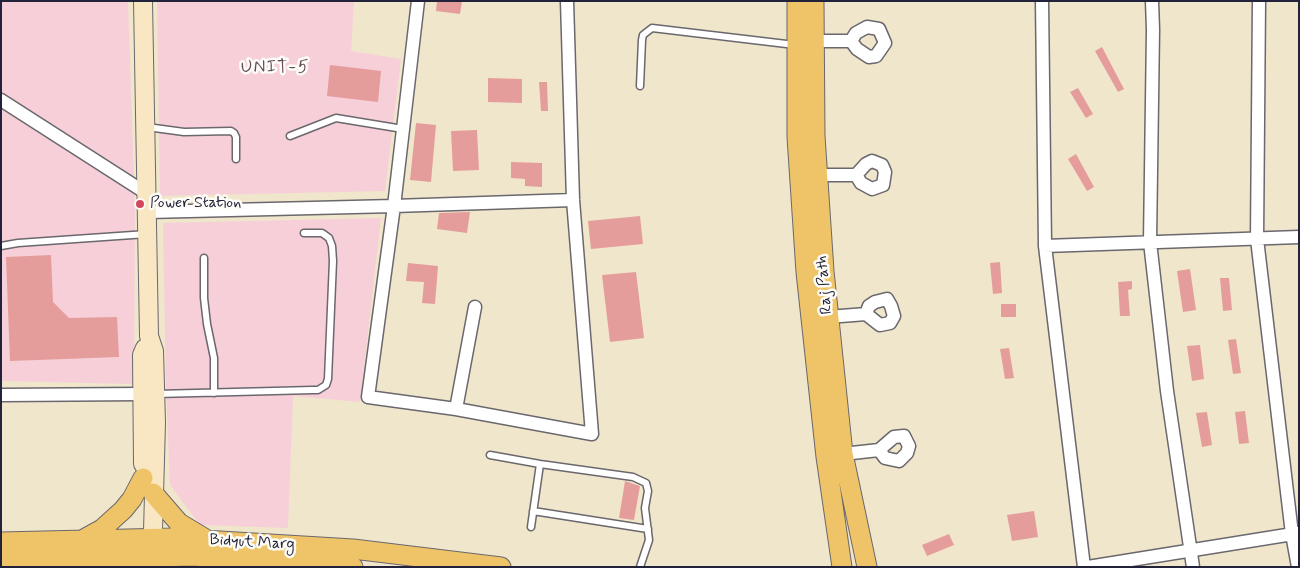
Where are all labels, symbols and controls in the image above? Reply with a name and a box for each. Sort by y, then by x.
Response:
district label: UNIT-5 [239,57,311,79]
place label: Power Station [150,194,241,214]
marker: Power Station [134,198,146,210]
street label: Raj Path [813,255,837,315]
street label: Bidyut Marg [209,531,295,555]

